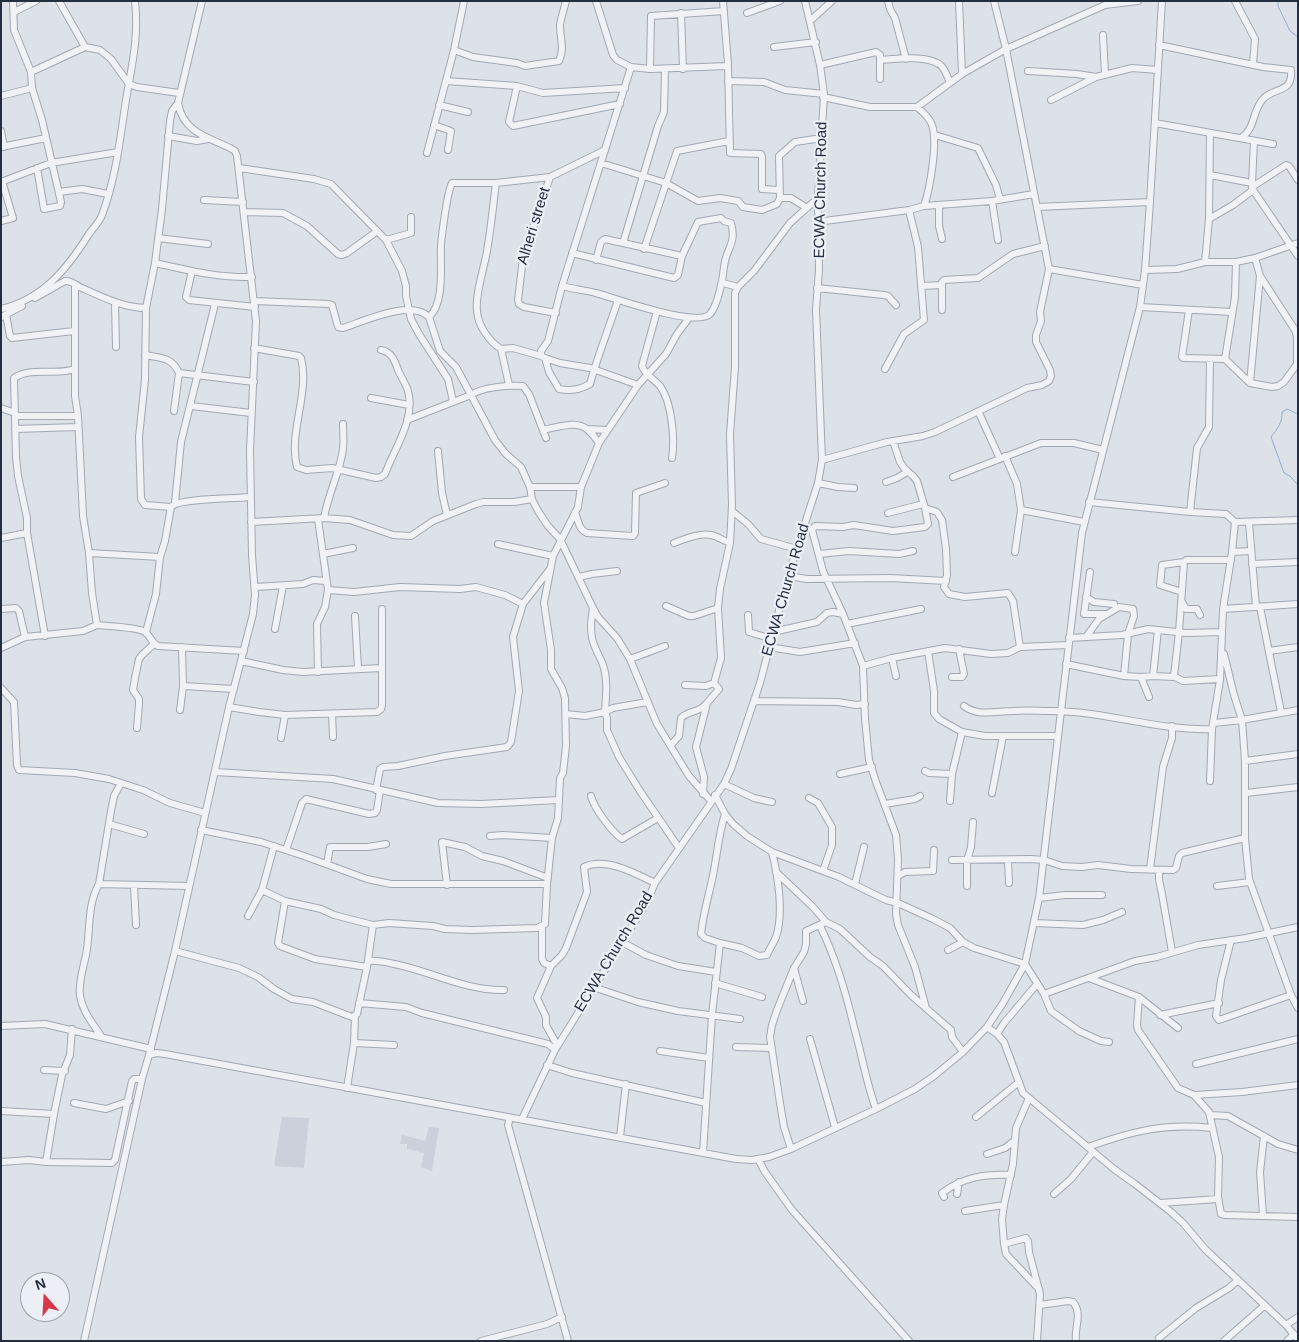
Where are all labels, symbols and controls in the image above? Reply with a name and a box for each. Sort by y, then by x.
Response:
street label: ECWA Church Road [811,121,831,259]
street label: Alheri street [514,185,554,267]
street label: ECWA Church Road [758,522,814,658]
street label: ECWA Church Road [571,889,657,1015]
north arrow [20,1272,70,1322]
text: N [33,1275,48,1293]

